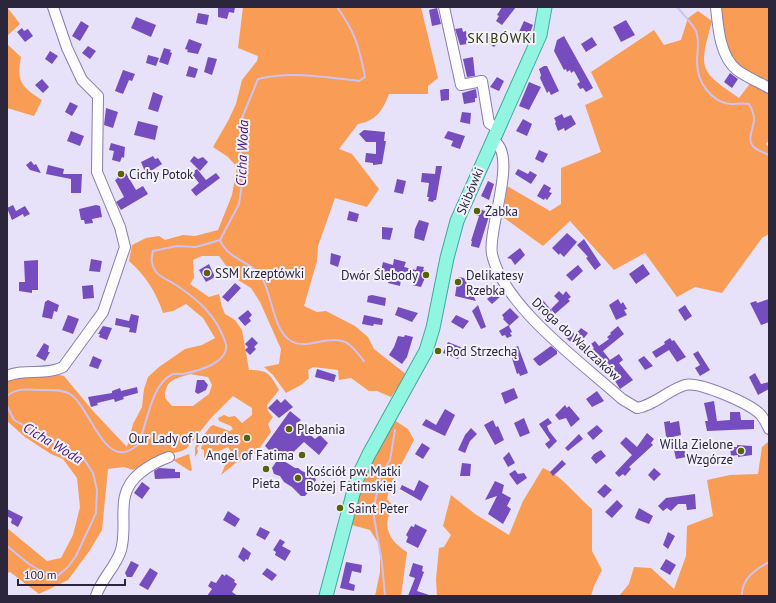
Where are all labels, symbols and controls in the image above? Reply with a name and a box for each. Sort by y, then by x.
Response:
district label: SKIBÓWKI [467,29,537,47]
water label: Cicha Woda [232,119,252,186]
street label: Skibówki [452,165,488,217]
place label: Cichy Potok [129,166,194,183]
marker: Cichy Potok [116,169,126,179]
place label: Żabka [485,203,518,220]
marker: Żabka [472,206,482,216]
place label: SSM Krzeptówki [215,265,304,282]
place label: Dwór Ślebody [341,267,418,284]
place label: Delikatesy Rzebka [466,267,523,299]
marker: SSM Krzeptówki [202,268,212,278]
marker: Dwór Ślebody [421,270,431,280]
marker: Delikatesy Rzebka [453,277,463,287]
street label: Droga do Walczaków [528,294,624,385]
place label: Pod Strzechą [446,343,517,360]
marker: Pod Strzechą [433,346,443,356]
water label: Cicha Woda [20,418,86,468]
place label: Plebania [297,421,345,438]
marker: Plebania [284,424,294,434]
place label: Our Lady of Lourdes [128,430,239,447]
marker: Our Lady of Lourdes [242,433,252,443]
place label: Willa Zielone Wzgórze [660,436,733,468]
marker: Willa Zielone Wzgórze [736,446,746,456]
place label: Angel of Fatima [206,447,294,464]
marker: Angel of Fatima [297,450,307,460]
place label: Kościół pw. Matki Bożej Fatimskiej [306,463,401,495]
marker: Pieta [261,464,271,474]
marker: Kościół pw. Matki Bożej Fatimskiej [293,473,303,483]
place label: Pieta [252,475,280,492]
place label: Saint Peter [348,500,409,517]
marker: Saint Peter [335,503,345,513]
scale bar [18,561,125,587]
text: 100 m [24,567,57,582]

